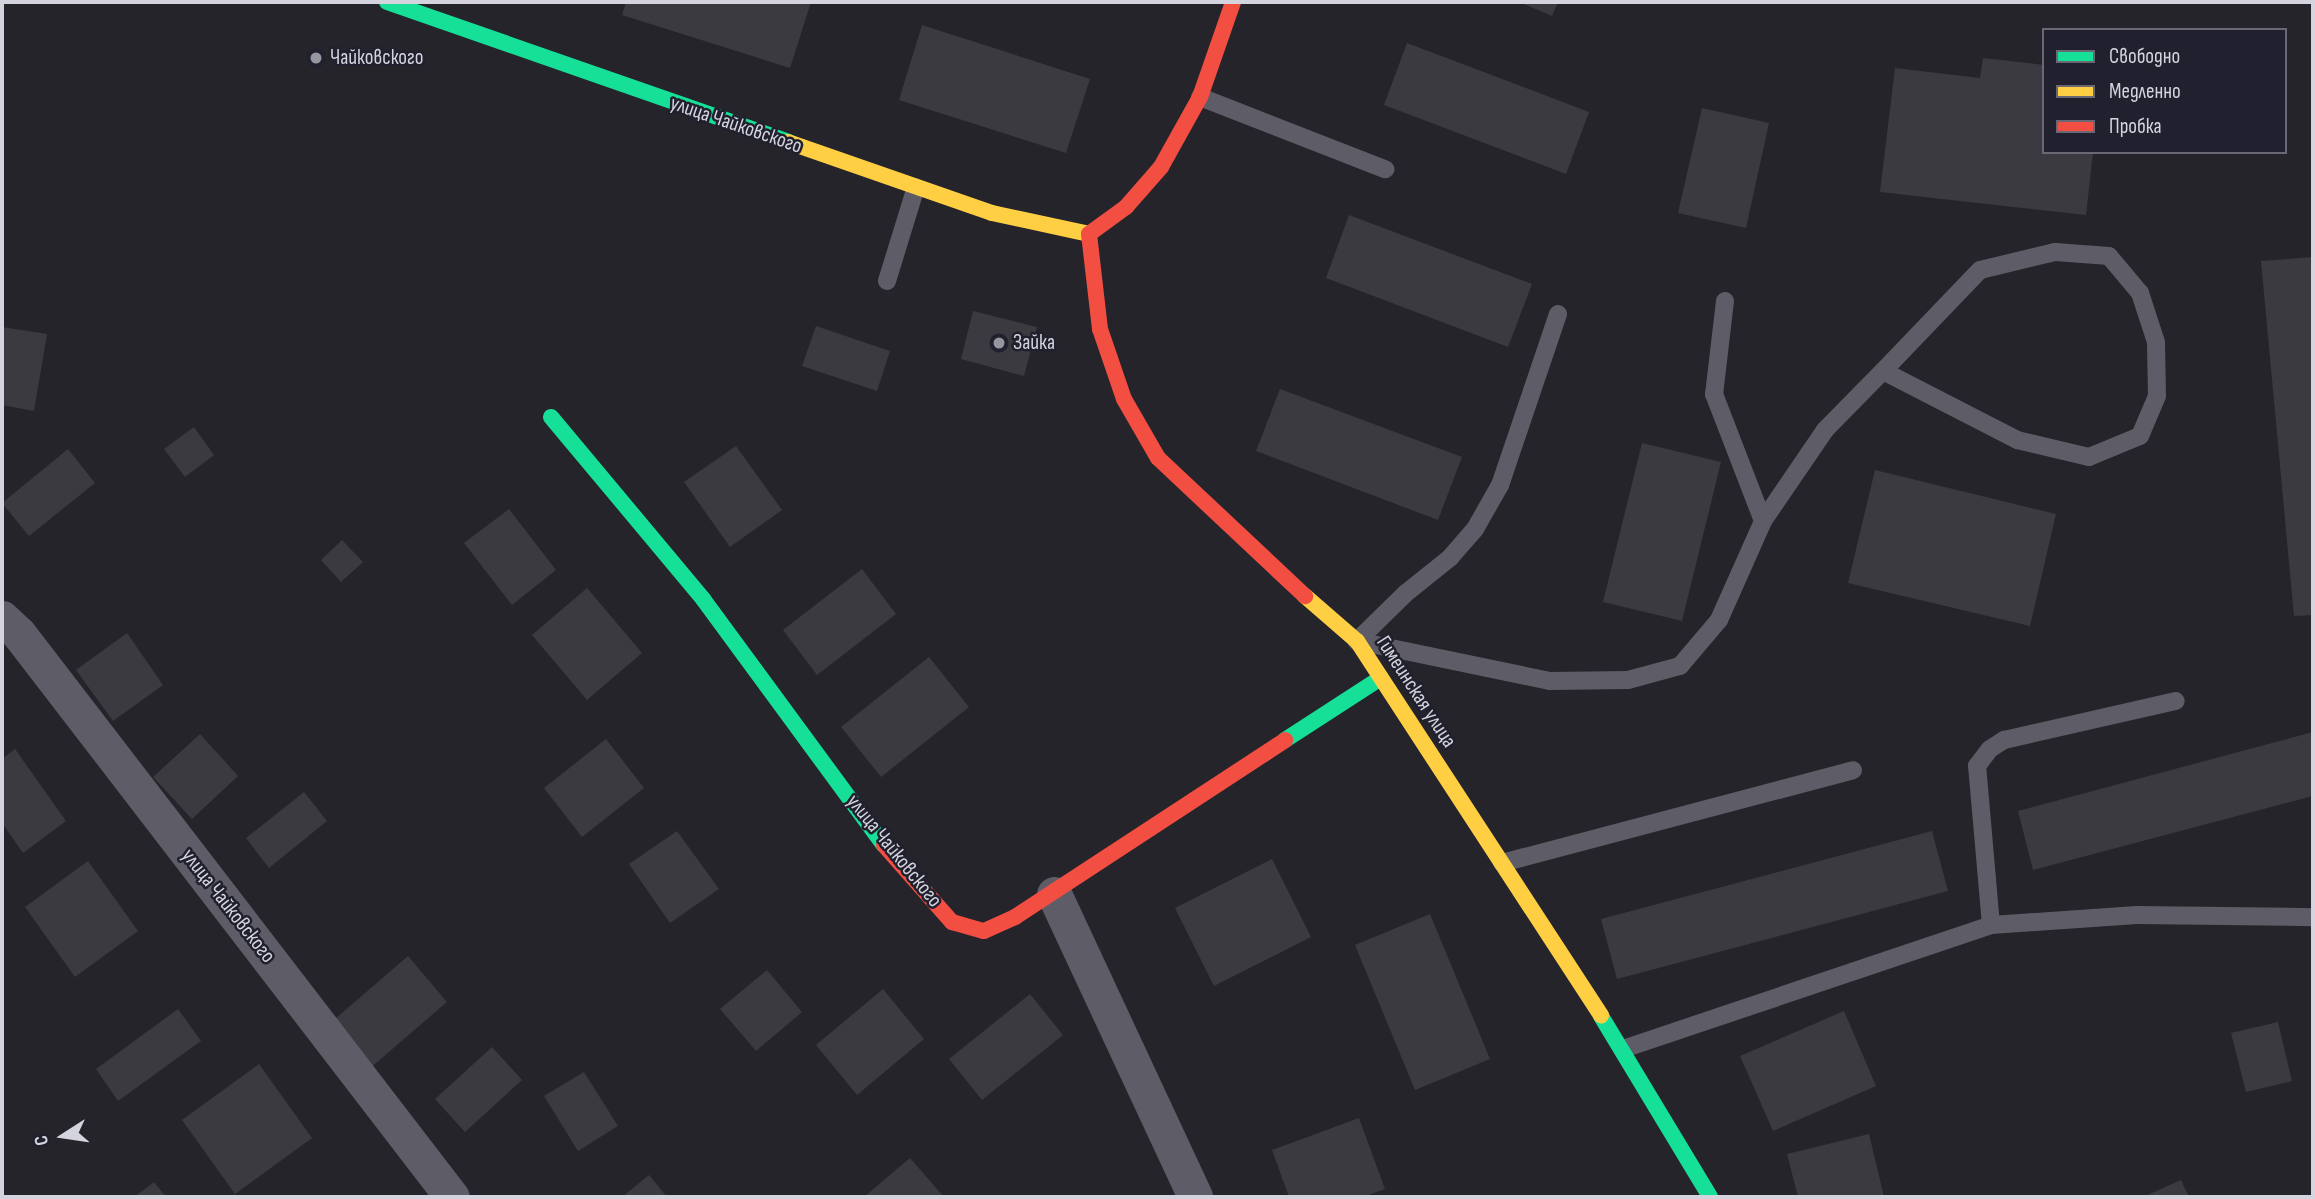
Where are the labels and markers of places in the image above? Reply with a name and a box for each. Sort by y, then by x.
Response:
place label: Чайковского [330,45,424,71]
marker: Чайковского [308,50,324,66]
place label: Зайка [1013,330,1055,356]
marker: Зайка [991,335,1007,351]

